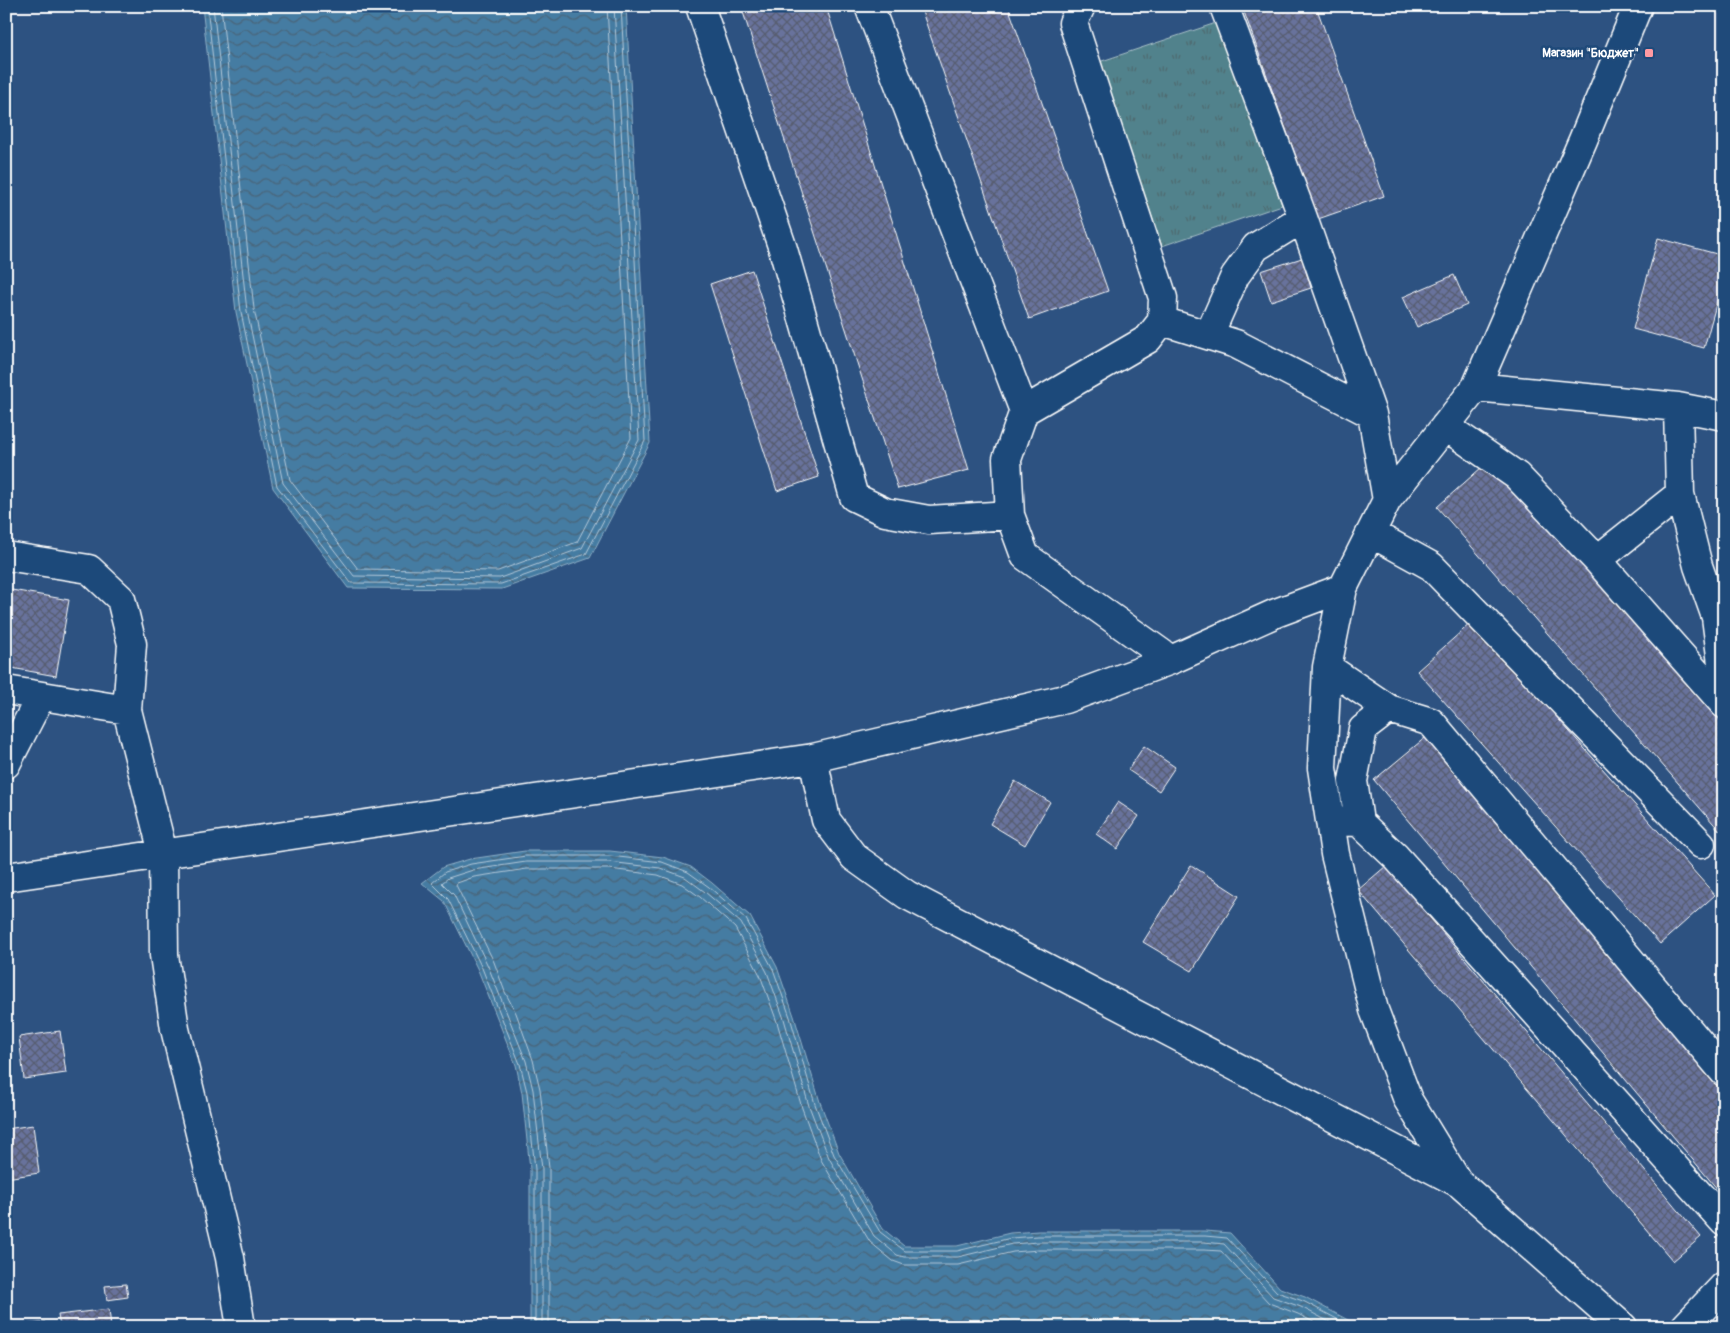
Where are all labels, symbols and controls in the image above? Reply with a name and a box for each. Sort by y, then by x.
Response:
place label: Магазин "Бюджет" [1542,46,1639,61]
marker: Магазин "Бюджет" [1643,47,1655,59]

